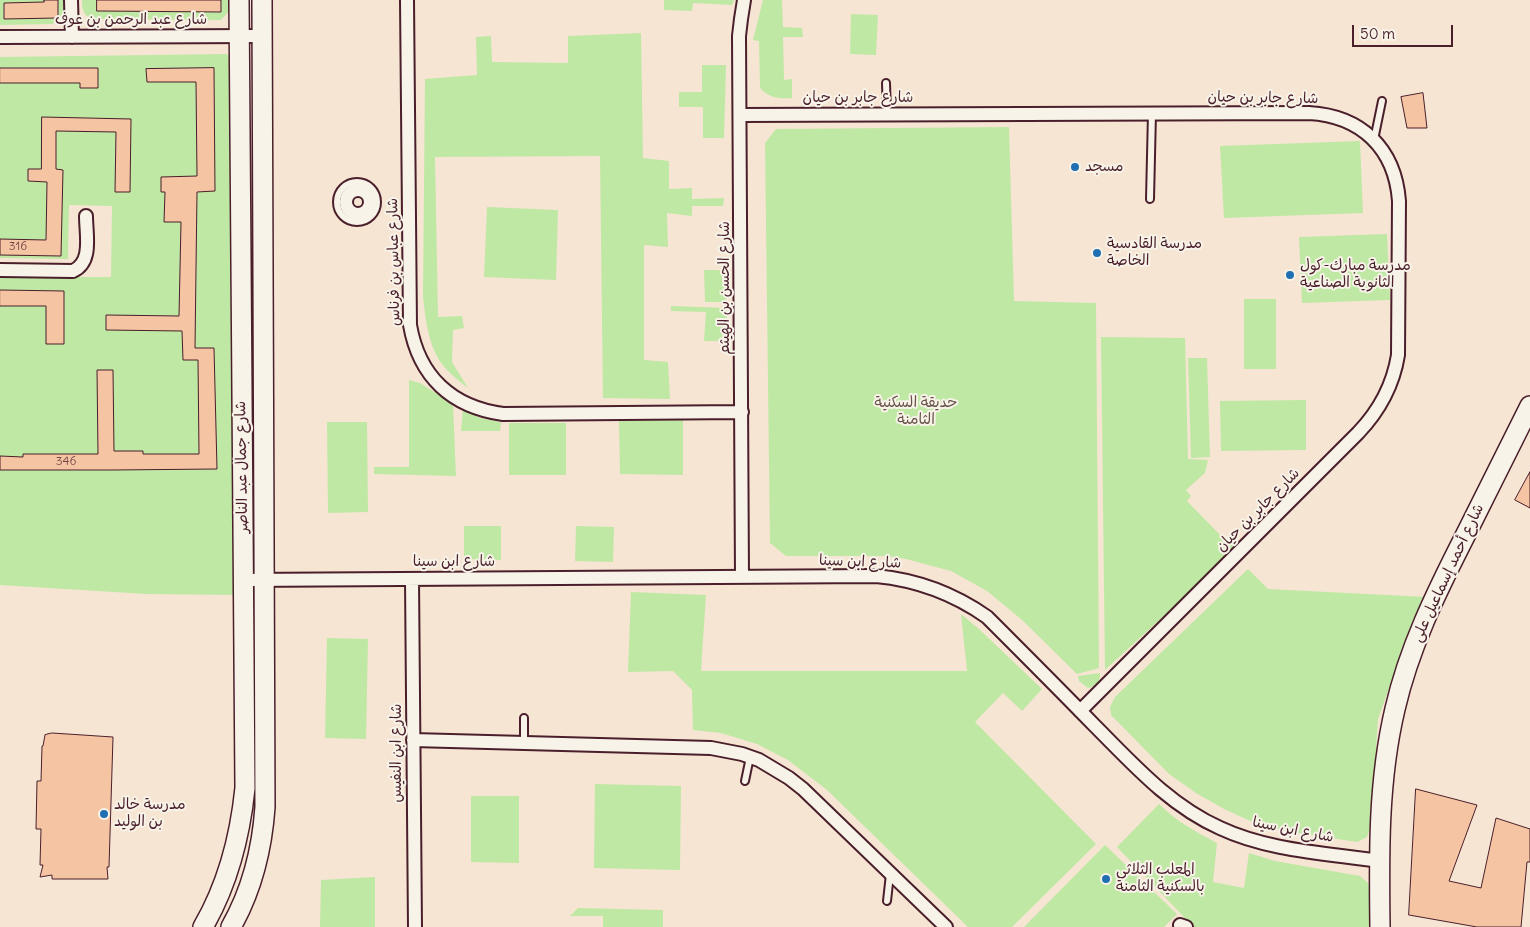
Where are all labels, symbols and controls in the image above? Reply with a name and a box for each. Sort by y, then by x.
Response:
street label: شارع عبد الرحمن بن عوف [55,11,207,29]
scale bar [1355,15,1456,47]
text: 50 m [1360,24,1395,43]
street label: شارع جابر بن حيان [1207,88,1319,108]
street label: شارع جابر بن حيان [803,89,913,107]
place label: مسجد [1085,158,1124,176]
marker: مسجد [1069,161,1081,173]
street label: شارع عباس بن فرناس [384,198,404,326]
street label: شارع الحسن بن الهيثم [716,221,734,355]
place label: مدرسة القادسية الخاصة [1107,235,1202,270]
house number: 316 [9,240,27,254]
marker: مدرسة القادسية الخاصة [1091,247,1103,259]
place label: مدرسة مبارك-كول الثانوية الصناعية [1300,257,1411,292]
marker: مدرسة مبارك-كول الثانوية الصناعية [1284,269,1296,281]
park label: حديقة السكنية الثامنة [875,394,957,429]
street label: شارع جمال عبد الناصر [232,401,252,533]
house number: 346 [56,455,76,469]
street label: شارع جابر بن حيان [1212,464,1304,556]
street label: شارع أحمد إسماعيل على [1408,501,1488,645]
street label: شارع ابن سينا [819,552,901,572]
street label: شارع ابن سينا [413,553,495,571]
street label: شارع ابن النفيس [388,704,406,802]
place label: مدرسة خالد بن الوليد [114,796,185,831]
marker: مدرسة خالد بن الوليد [98,808,110,820]
street label: شارع ابن سينا [1251,813,1335,847]
place label: المعلب الثلاثي بالسكنية الثامنة [1116,861,1205,896]
marker: المعلب الثلاثي بالسكنية الثامنة [1100,873,1112,885]

